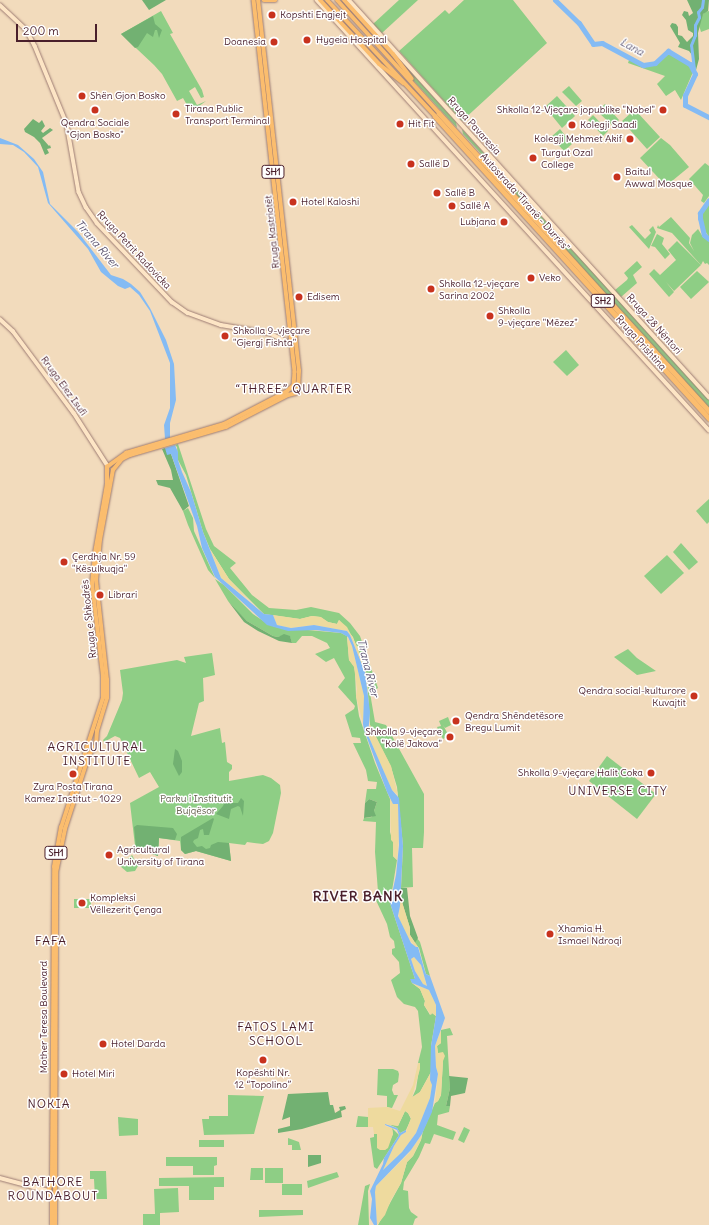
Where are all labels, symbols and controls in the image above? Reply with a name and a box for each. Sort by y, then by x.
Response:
place label: Kopshti Engjejt [280,9,346,21]
marker: Kopshti Engjejt [267,10,277,20]
scale bar [18,16,99,42]
text: 200 m [23,23,59,38]
marker: Hygeia Hospital [301,34,313,46]
place label: Hygeia Hospital [316,34,387,46]
water label: Lana [618,35,646,59]
place label: Doanesia [224,36,266,48]
marker: Doanesia [269,37,279,47]
place label: Shën Gjon Bosko [90,90,165,102]
marker: Shën Gjon Bosko [77,91,87,101]
street label: Rruga Pavaresia [445,95,503,157]
place label: Tirana Public Transport Terminal [185,102,269,126]
place label: Shkolla 12-Vjeçare jopublike "Nobel" [497,104,655,116]
marker: Qendra Sociale "Gjon Bosko" [90,105,100,115]
marker: Shkolla 12-Vjeçare jopublike "Nobel" [658,105,668,115]
marker: Tirana Public Transport Terminal [170,108,182,120]
place label: Qendra Sociale "Gjon Bosko" [61,116,129,140]
place label: Hit Fit [408,118,434,130]
marker: Hit Fit [395,119,405,129]
place label: Kolegji Saadi [580,119,637,131]
marker: Kolegji Saadi [567,120,577,130]
place label: Kolegji Mehmet Akif [534,133,622,145]
marker: Kolegji Mehmet Akif [625,134,635,144]
place label: Turgut Ozal College [541,146,593,170]
street label: Autostrada "Tiranë - Durrës" [478,151,572,253]
marker: Turgut Ozal College [528,153,538,163]
place label: Sallë D [419,158,450,170]
marker: Sallë D [406,159,416,169]
road number: SH1 [261,165,285,179]
place label: Baitul Awwal Mosque [625,165,692,188]
marker: Baitul Awwal Mosque [612,172,622,182]
place label: Sallë B [445,187,475,199]
marker: Sallë B [432,188,442,198]
street label: Rruga Kastriotët [262,195,282,269]
place label: Hotel Kaloshi [301,196,359,208]
marker: Hotel Kaloshi [288,197,298,207]
place label: Sallë A [460,200,490,212]
marker: Sallë A [447,201,457,211]
street label: Rruga Petrit Radovicka [95,208,173,292]
place label: Lubjana [460,216,496,228]
water label: Tirana River [73,217,121,271]
marker: Lubjana [499,217,509,227]
place label: Veko [539,272,561,284]
marker: Veko [526,273,536,283]
place label: Shkolla 12-vjeçare Sarina 2002 [439,277,519,300]
marker: Shkolla 12-vjeçare Sarina 2002 [426,284,436,294]
place label: Edisem [307,291,340,303]
street label: Rruga 28 Nëntori [624,291,684,357]
marker: Edisem [294,292,304,302]
road number: SH2 [590,294,616,308]
place label: Shkolla 9-vjeçare "Mëzez" [498,304,578,328]
marker: Shkolla 9-vjeçare "Mëzez" [485,311,495,321]
street label: Rruga Prishtina [613,313,669,373]
place label: Shkolla 9-vjeçare "Gjergj Fishta" [233,324,310,348]
marker: Shkolla 9-vjeçare "Gjergj Fishta" [220,331,230,341]
street label: Rruga Elez Isufi [38,354,90,418]
district label: “THREE” QUARTER [236,382,352,396]
place label: Çerdhja Nr. 59 "Kësulkuqja" [72,550,136,574]
marker: Çerdhja Nr. 59 "Kësulkuqja" [59,557,69,567]
street label: Rruga e Shkodrës [79,579,99,659]
place label: Librari [108,589,137,601]
marker: Librari [95,590,105,600]
water label: Tirana River [354,638,382,698]
place label: Qendra social-kulturore Kuvajtit [579,684,686,708]
marker: Qendra social-kulturore Kuvajtit [689,691,699,701]
place label: Qendra Shëndetësore Bregu Lumit [465,709,563,732]
marker: Qendra Shëndetësore Bregu Lumit [450,715,462,727]
place label: Shkolla 9-vjeçare "Kolë Jakova" [365,725,442,748]
marker: Shkolla 9-vjeçare "Kolë Jakova" [445,732,455,742]
district label: AGRICULTURAL INSTITUTE [48,740,146,768]
place label: Shkolla 9-vjeçare Halit Coka [518,767,643,779]
marker: Shkolla 9-vjeçare Halit Coka [646,768,656,778]
marker: Zyra Posta Tirana Kamez Institut - 1029 [68,769,78,779]
place label: Zyra Posta Tirana Kamez Institut - 1029 [25,780,121,804]
district label: UNIVERSE CITY [568,784,668,798]
park label: Parku i Institutit Bujqësor [160,792,232,816]
place label: Agricultural University of Tirana [117,843,204,866]
road number: SH1 [44,846,68,860]
marker: Agricultural University of Tirana [104,850,114,860]
district label: RIVER BANK [313,888,403,904]
place label: Kompleksi Vëllezerit Çenga [90,891,162,914]
marker: Kompleksi Vëllezerit Çenga [77,898,87,908]
place label: Xhamia H. Ismael Ndroqi [558,922,621,946]
marker: Xhamia H. Ismael Ndroqi [545,929,555,939]
district label: FAFA [35,934,67,948]
street label: Mother Teresa Boulevard [38,961,50,1073]
district label: FATOS LAMI SCHOOL [237,1020,315,1048]
place label: Hotel Darda [111,1038,165,1050]
marker: Hotel Darda [98,1039,108,1049]
marker: Kopështi Nr. 12 “Topolino” [258,1055,268,1065]
place label: Kopështi Nr. 12 “Topolino” [235,1066,291,1090]
place label: Hotel Miri [72,1068,115,1080]
marker: Hotel Miri [59,1069,69,1079]
district label: NOKIA [28,1097,70,1111]
district label: BATHORE ROUNDABOUT [7,1175,99,1203]

